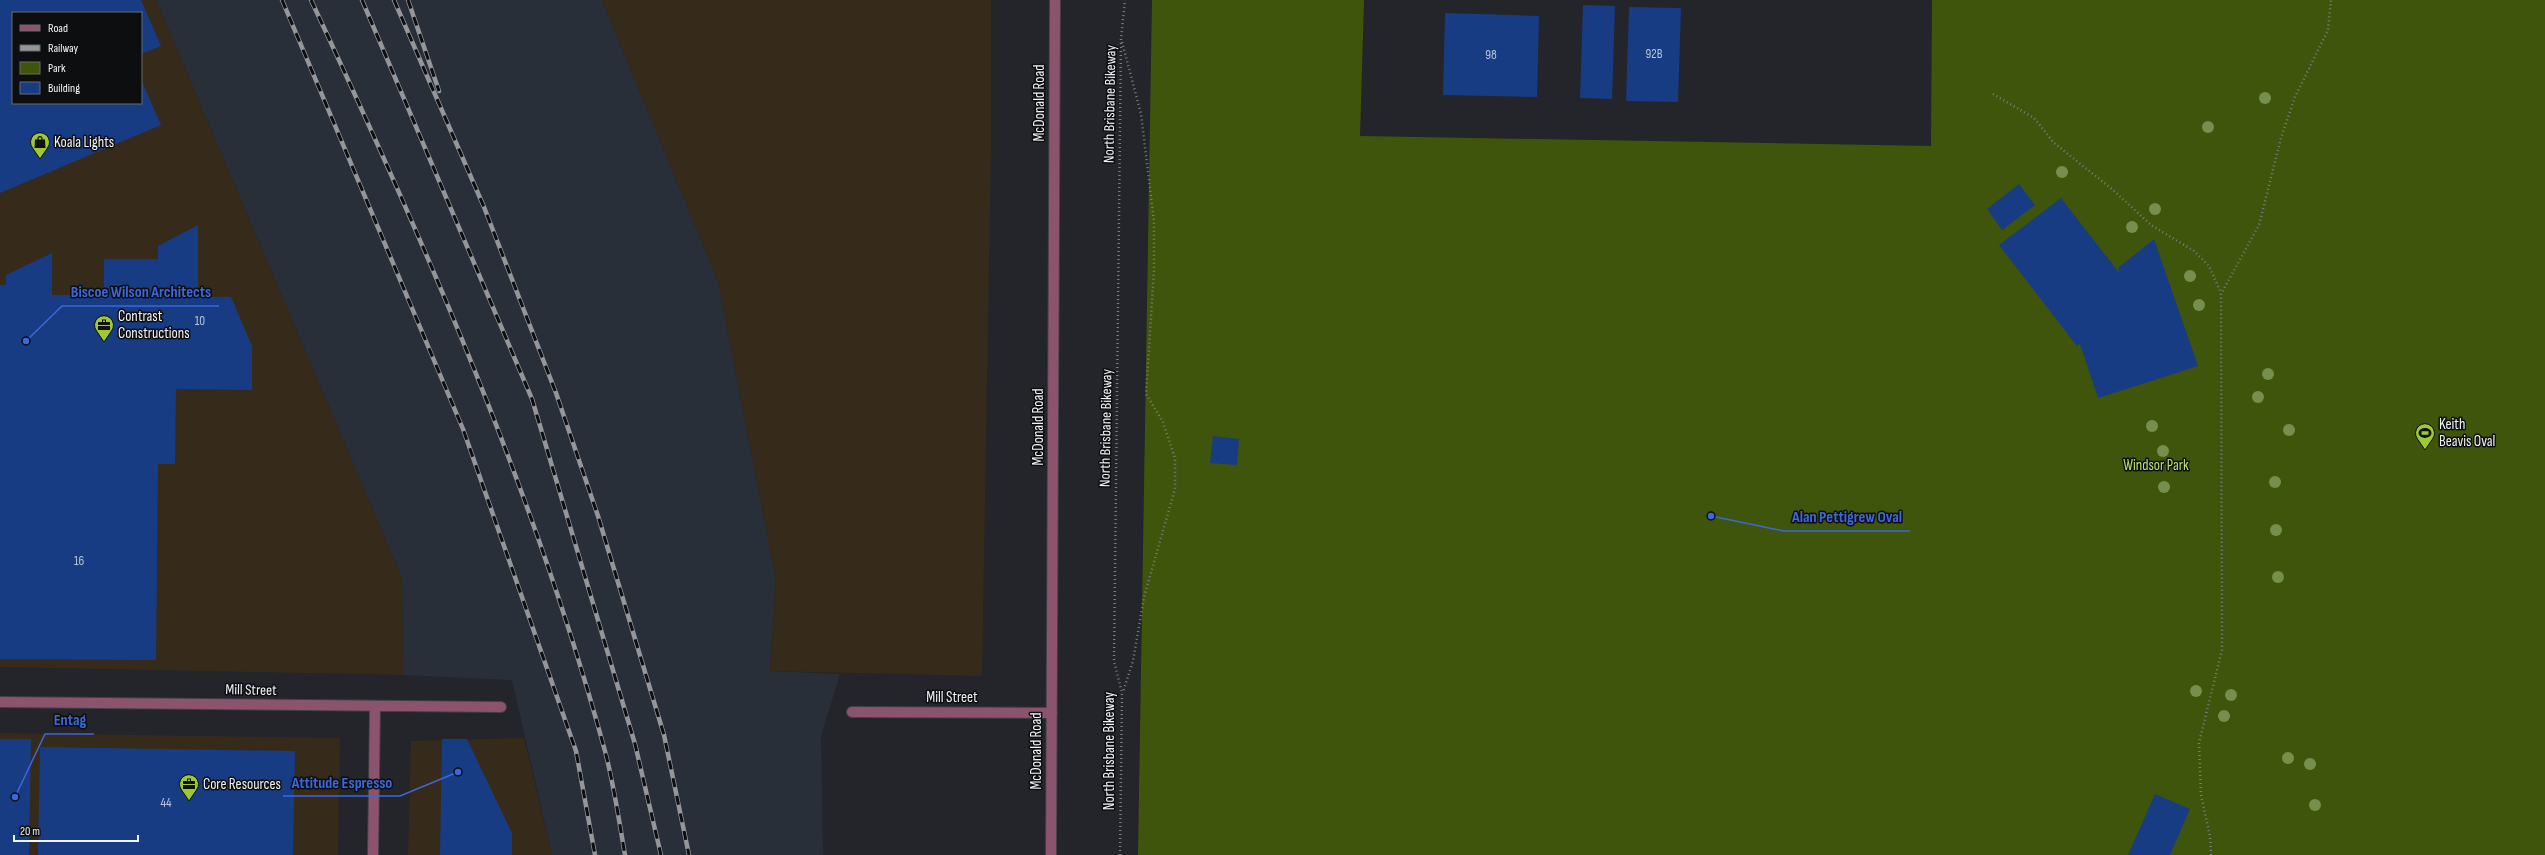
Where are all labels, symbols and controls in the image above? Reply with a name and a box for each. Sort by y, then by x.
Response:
legend [12,12,142,104]
text: Road [48,21,68,36]
text: Railway [48,41,79,56]
street label: North Brisbane Bikeway [1099,44,1121,163]
house number: 92B [1646,46,1663,62]
house number: 98 [1485,47,1497,63]
text: Park [48,61,66,76]
street label: McDonald Road [1030,64,1049,142]
text: Building [48,81,80,96]
shop icon: Koala Lights [29,131,51,159]
place label: Koala Lights [54,133,114,152]
callout: Biscoe Wilson Architects [62,278,219,306]
text: Biscoe Wilson Architects [71,283,211,302]
place label: Contrast Constructions [118,307,190,343]
house number: 10 [195,313,205,329]
office icon: Contrast Constructions [93,314,115,342]
street label: North Brisbane Bikeway [1095,368,1117,487]
street label: McDonald Road [1029,388,1048,466]
place label: Keith Beavis Oval [2439,415,2495,451]
sports icon: Keith Beavis Oval [2414,422,2436,450]
park label: Windsor Park [2123,456,2189,475]
callout: Alan Pettigrew Oval [1784,503,1910,531]
text: Alan Pettigrew Oval [1791,508,1902,527]
house number: 16 [74,553,84,569]
street label: Mill Street [225,680,277,700]
street label: Mill Street [926,688,978,707]
street label: North Brisbane Bikeway [1100,692,1119,810]
callout: Entag [45,706,94,734]
text: Entag [54,711,87,730]
street label: McDonald Road [1027,712,1046,790]
callout: Attitude Espresso [283,768,400,796]
office icon: Core Resources [178,773,200,801]
text: Attitude Espresso [291,774,392,793]
place label: Core Resources [203,775,281,794]
house number: 44 [161,795,172,811]
scale bar [14,817,138,843]
text: 20 m [20,824,40,839]

